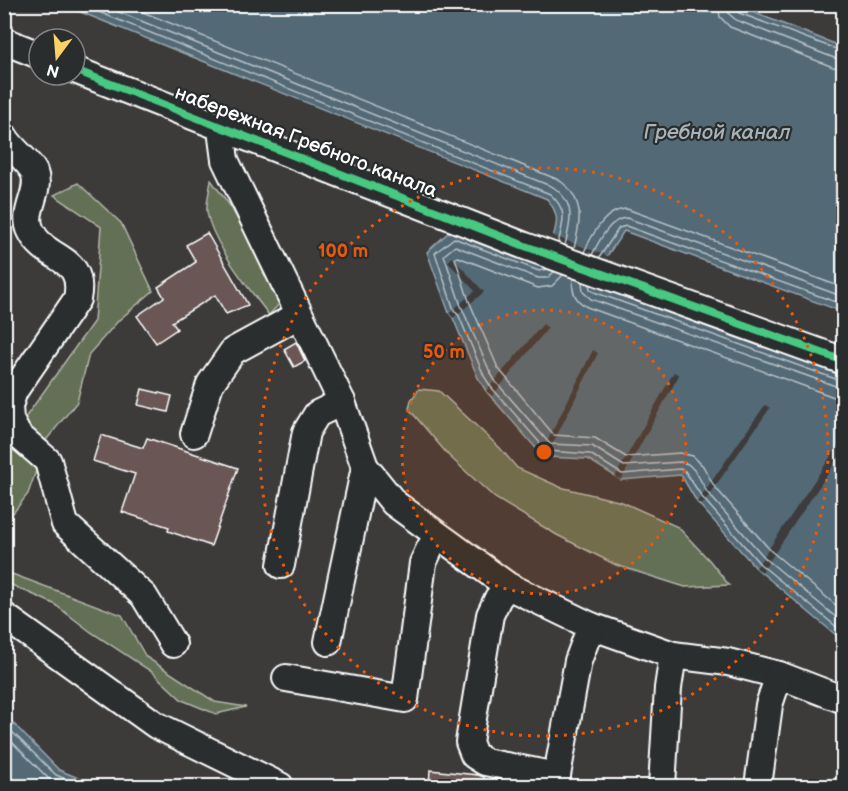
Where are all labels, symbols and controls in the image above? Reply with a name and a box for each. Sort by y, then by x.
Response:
north arrow [27,27,87,87]
text: N [45,59,62,81]
street label: набережная Гребного канала [171,81,441,203]
water label: Гребной канал [644,120,791,145]
text: 100 m [318,241,368,262]
text: 50 m [423,342,465,363]
centre of rings [534,442,554,462]

